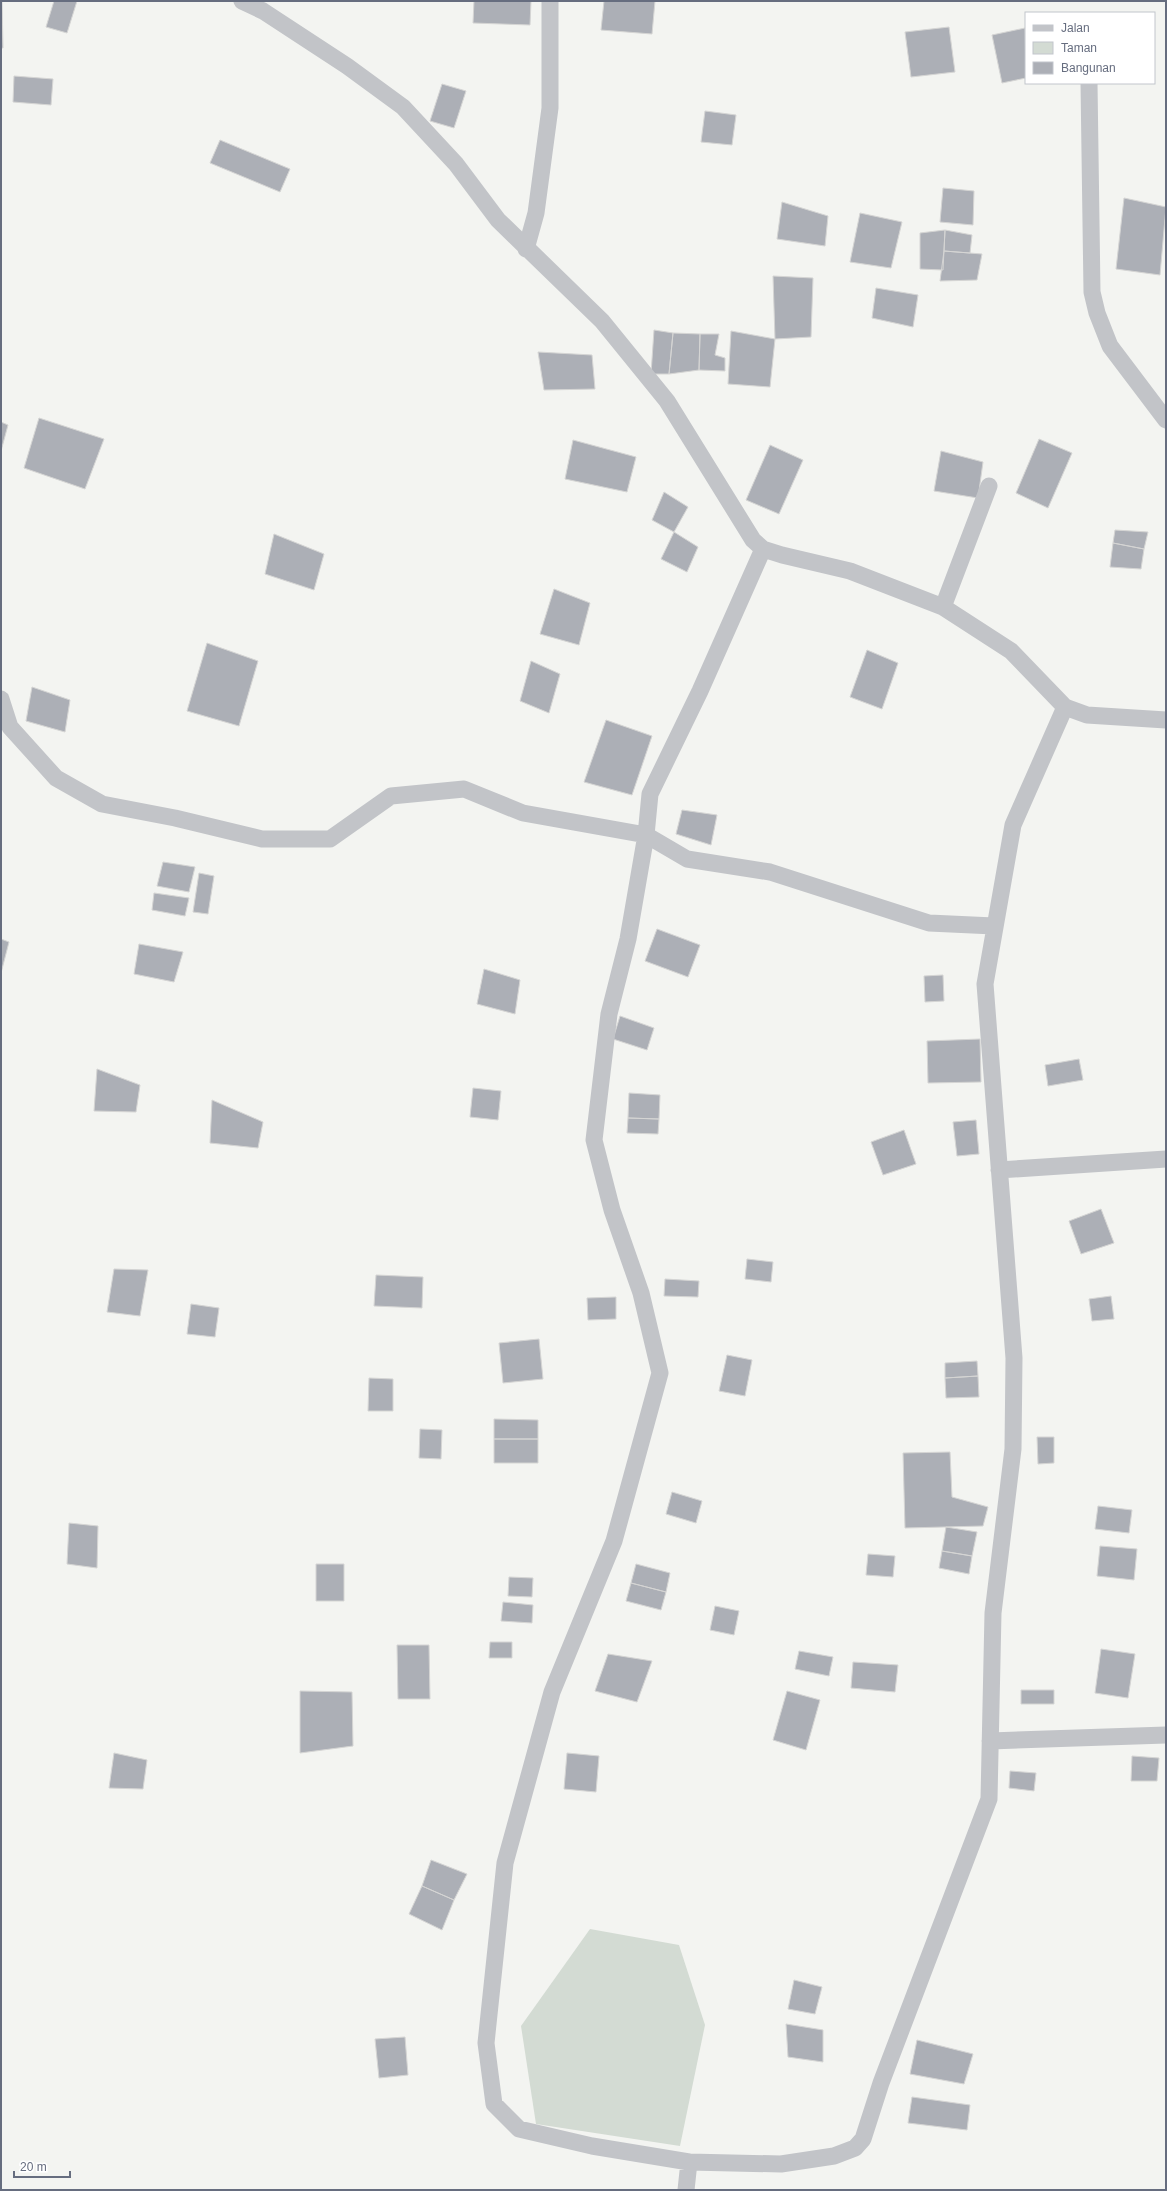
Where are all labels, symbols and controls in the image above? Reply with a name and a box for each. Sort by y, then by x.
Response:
legend [1025,12,1155,84]
text: Jalan [1061,21,1090,35]
text: Taman [1061,41,1097,55]
text: Bangunan [1061,61,1116,75]
scale bar [14,2153,70,2179]
text: 20 m [20,2160,47,2174]

